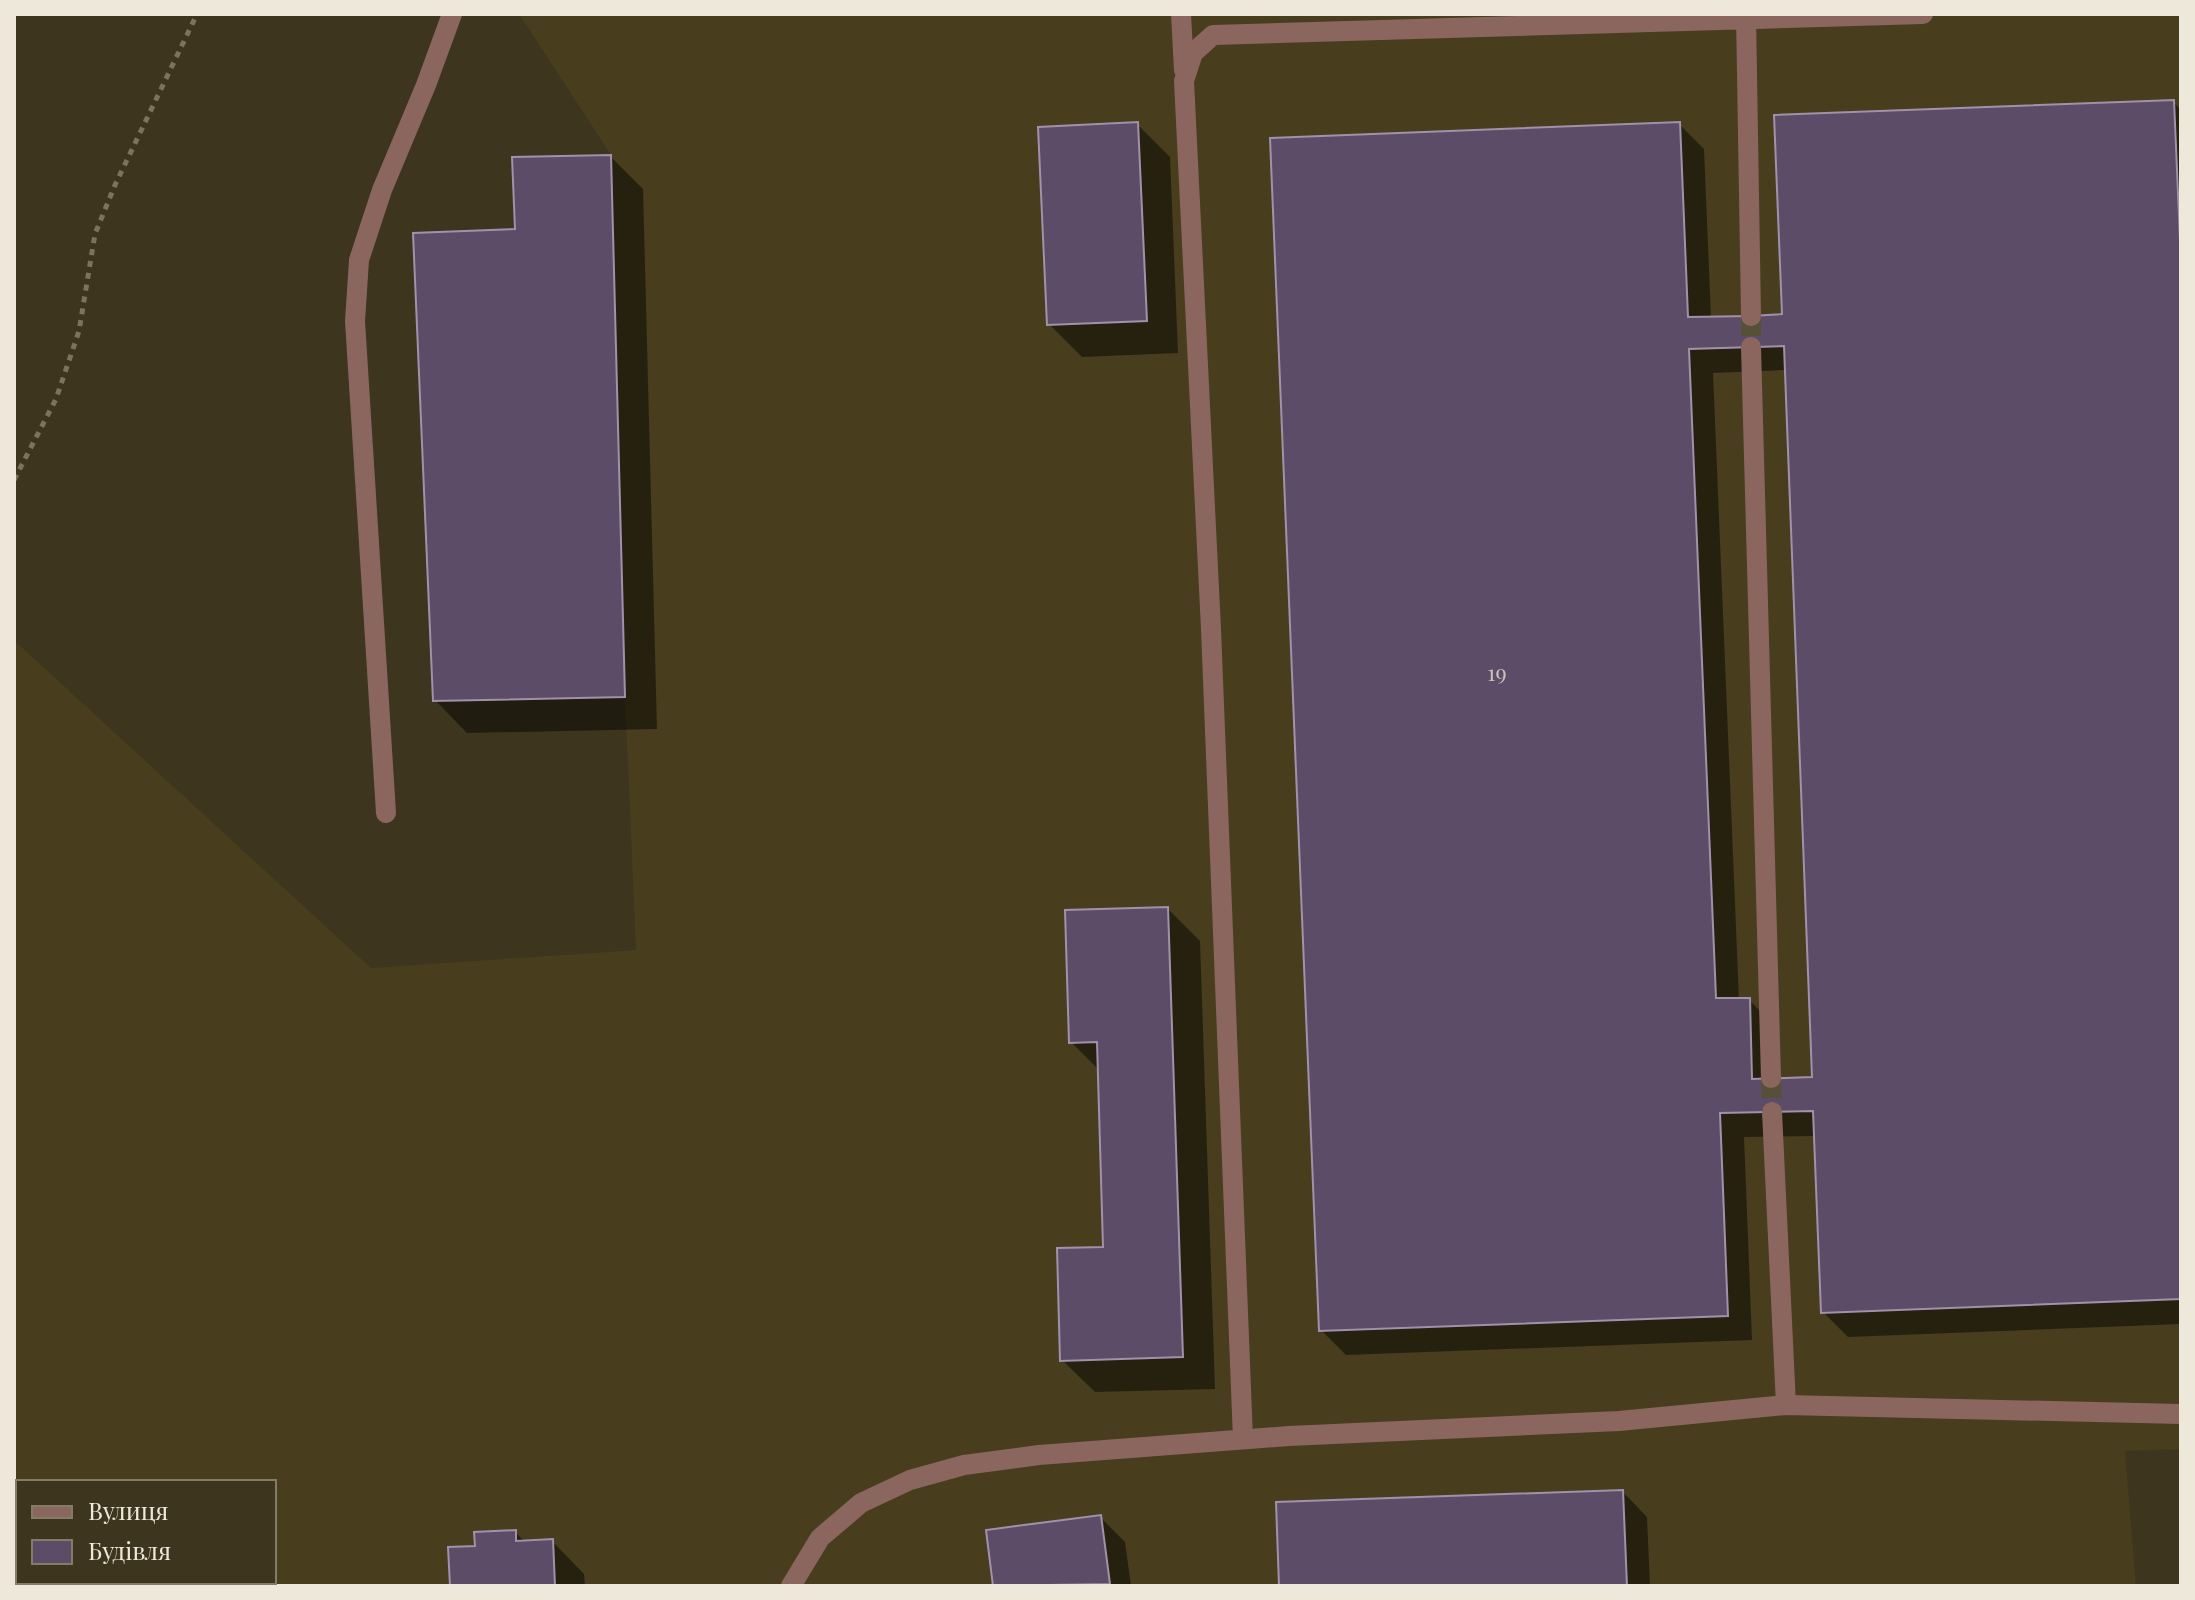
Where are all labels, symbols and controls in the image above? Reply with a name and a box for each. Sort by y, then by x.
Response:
house number: 19 [1487,657,1507,687]
legend [16,1480,276,1584]
text: Вулиця [88,1494,168,1526]
text: Будівля [88,1534,171,1566]

